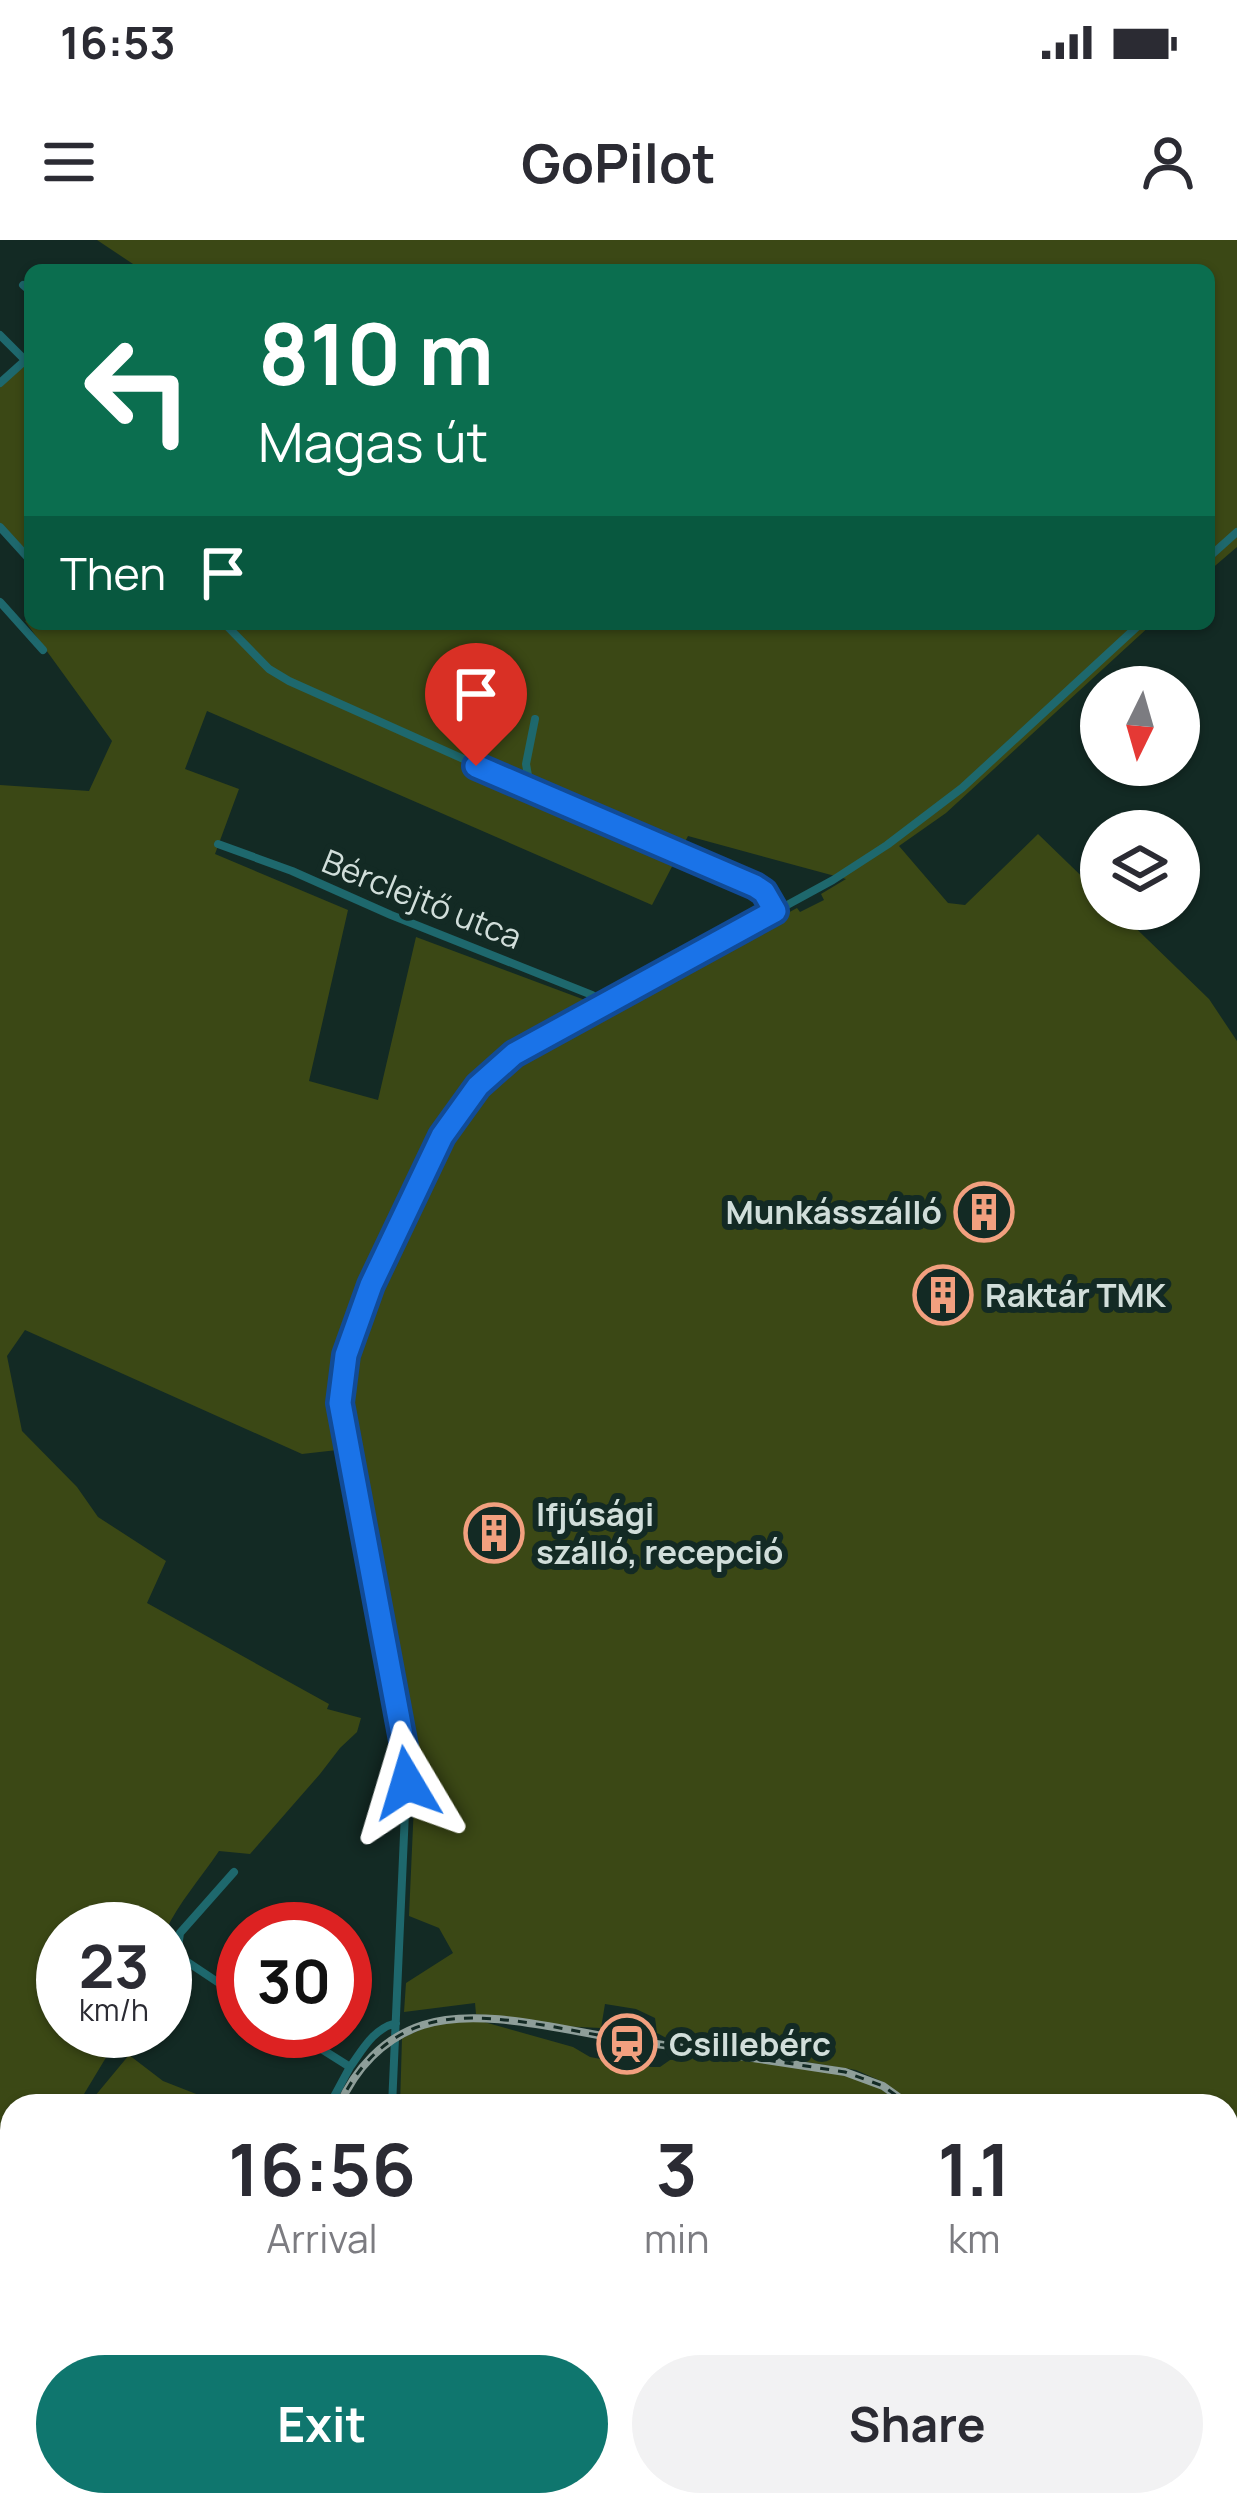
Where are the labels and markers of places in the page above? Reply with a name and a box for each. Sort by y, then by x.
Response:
pin [425,643,527,766]
building icon: Munkásszálló [953,1181,1015,1243]
place label: Munkásszálló [725,1189,942,1234]
building icon: Raktár TMK [912,1264,974,1326]
place label: Raktár TMK [985,1272,1167,1317]
place label: Ifjúsági szálló, recepció [536,1491,783,1574]
building icon: Ifjúsági szálló, recepció [463,1502,525,1564]
station icon: Csillebérc [596,2013,658,2075]
place label: Csillebérc [669,2021,831,2066]

